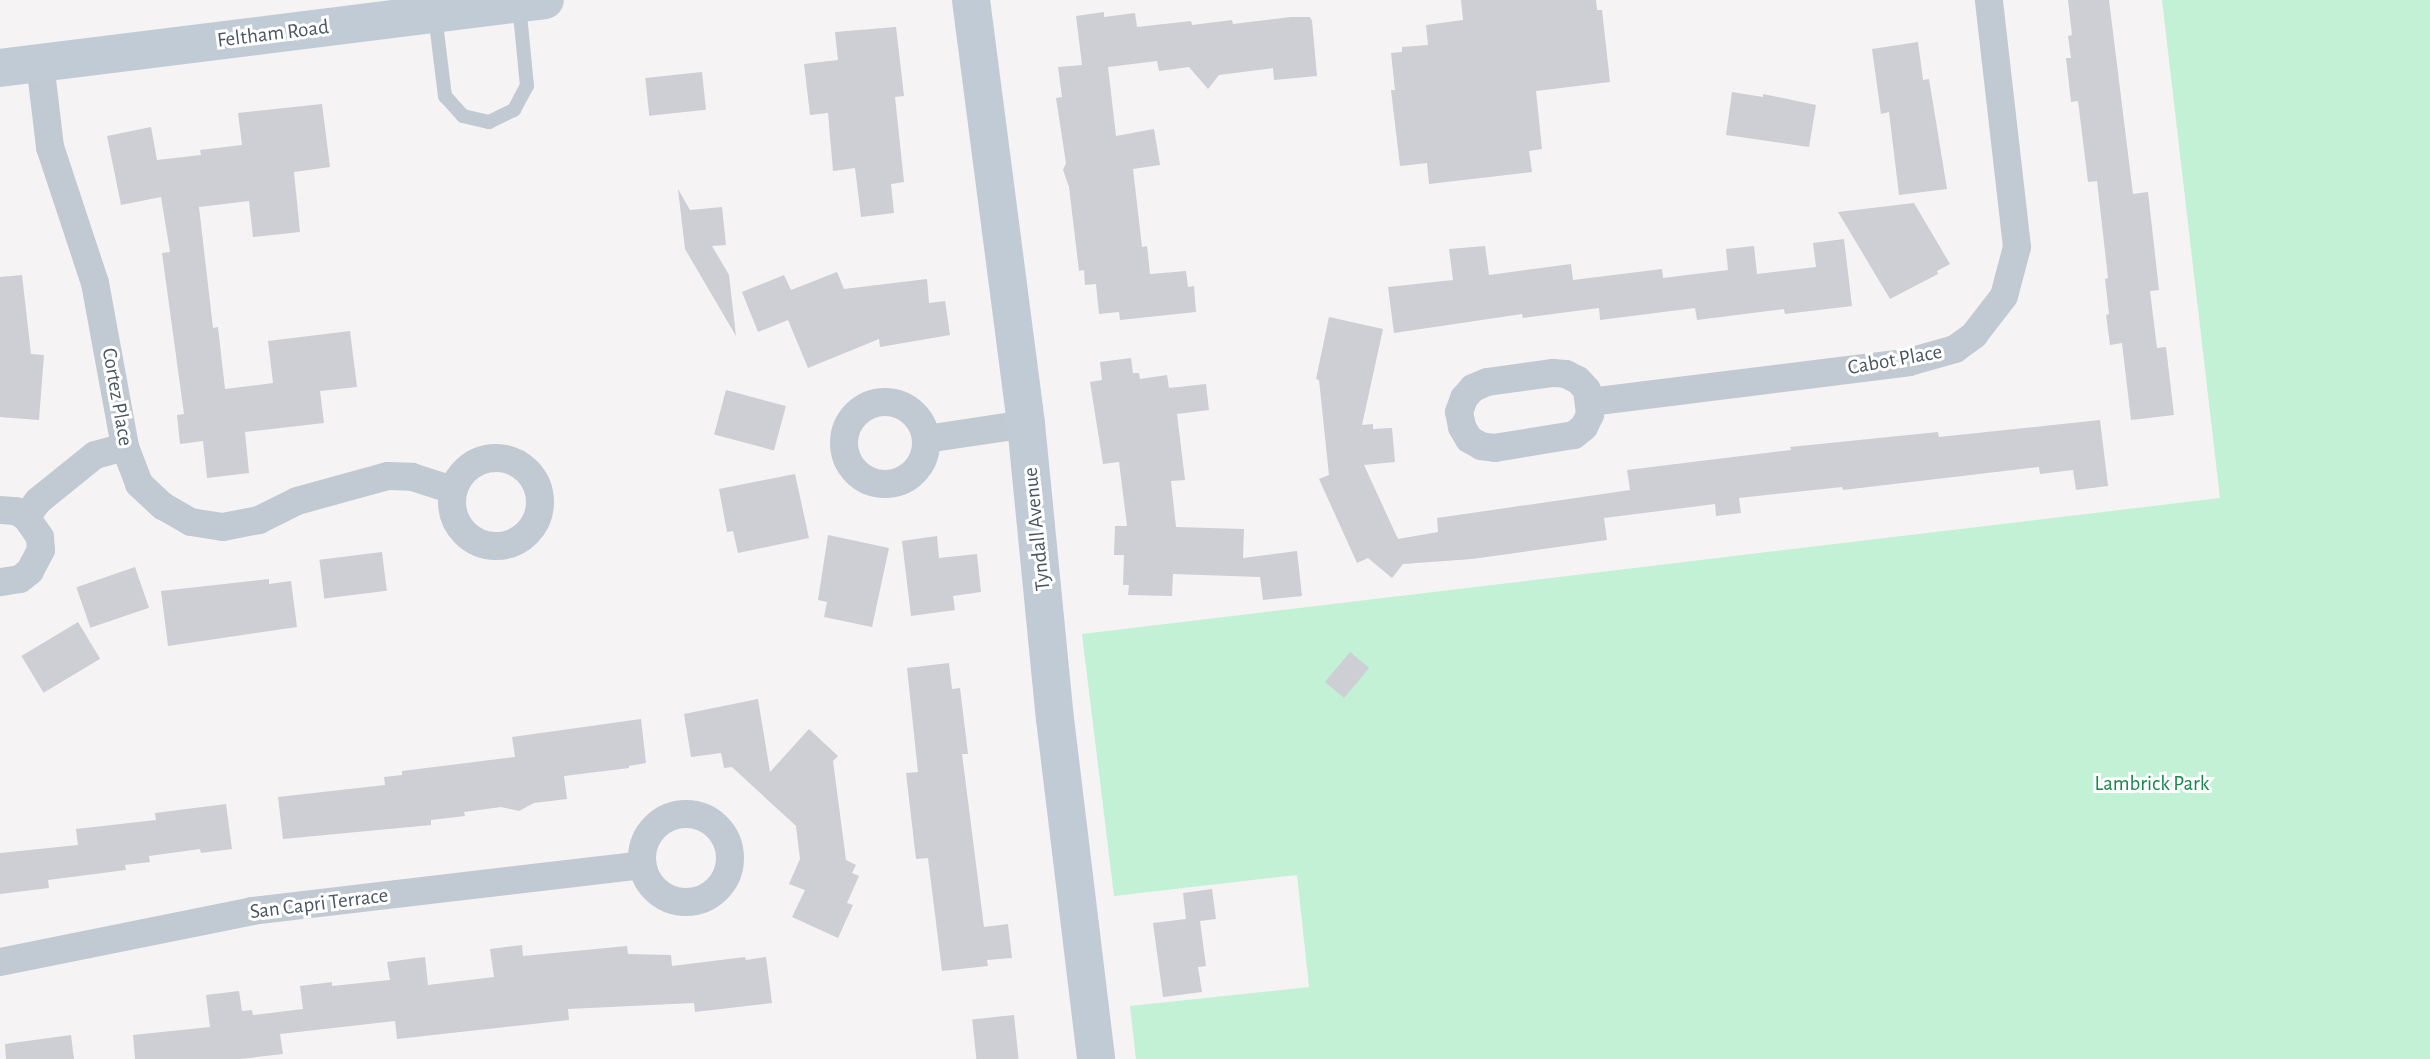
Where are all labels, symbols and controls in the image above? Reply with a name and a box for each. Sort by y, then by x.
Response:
street label: Feltham Road [216,15,330,53]
street label: Cabot Place [1846,339,1944,381]
street label: Cortez Place [96,346,138,448]
street label: Tyndall Avenue [1018,466,1056,592]
park label: Lambrick Park [2095,771,2209,797]
street label: San Capri Terrace [248,883,390,925]

